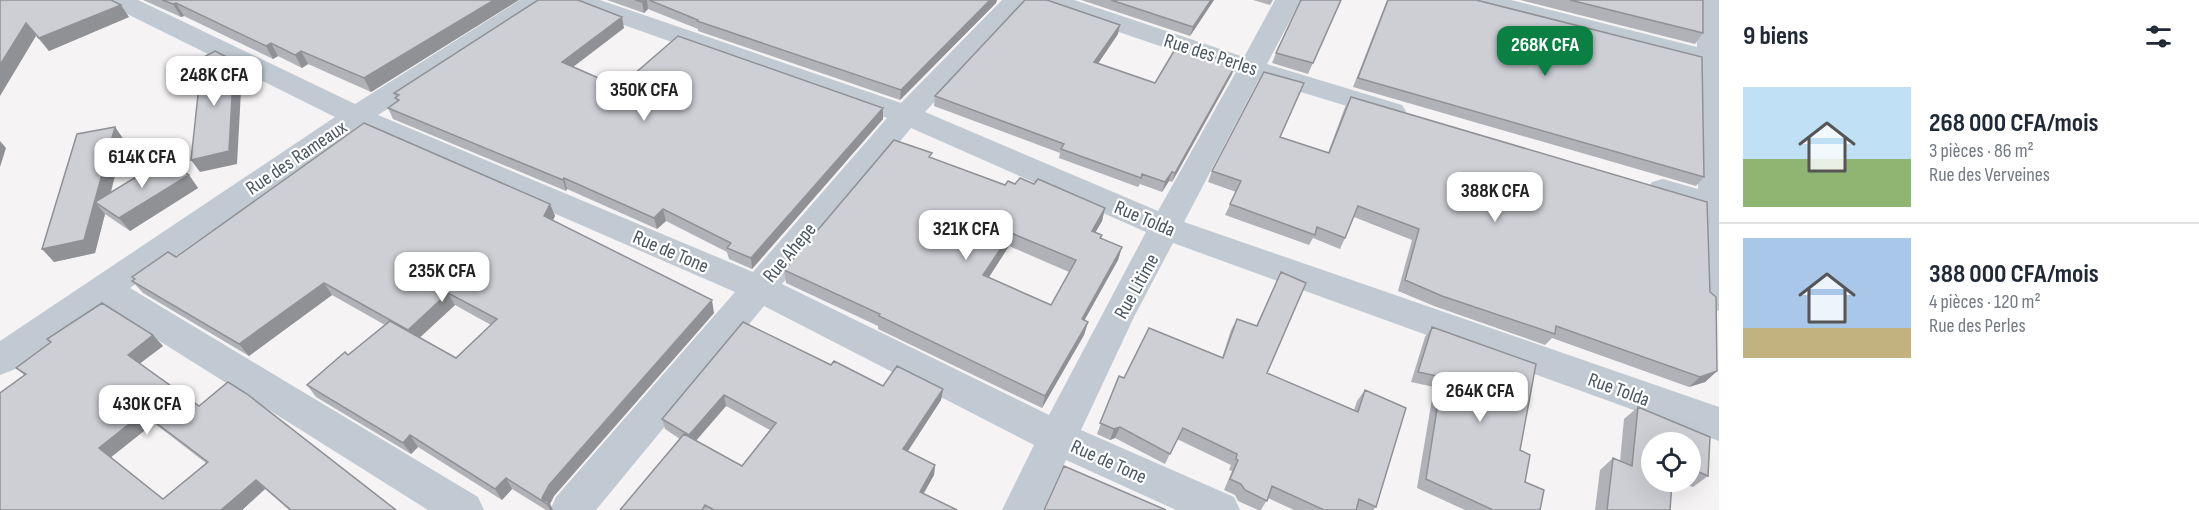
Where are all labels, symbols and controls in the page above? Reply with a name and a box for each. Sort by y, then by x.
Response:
icon: filters [2142,20,2175,53]
text: 9 biens [1743,21,1809,52]
pin: 268K CFA [1483,26,1607,77]
street label: Rue des Perles [1161,29,1260,81]
text: 268K CFA [1511,33,1579,57]
pin: 248K CFA [152,56,276,107]
text: 248K CFA [180,63,248,87]
pin: 350K CFA [582,71,706,122]
text: 350K CFA [610,78,678,102]
text: 268 000 CFA/mois [1929,108,2098,139]
icon: home [1791,111,1863,183]
street label: Rue des Rameaux [241,115,352,200]
pin: 614K CFA [80,138,204,189]
text: 3 pièces · 86 m² [1929,139,2034,163]
text: 614K CFA [108,145,176,169]
text: Rue des Verveines [1929,163,2050,187]
pin: 388K CFA [1433,172,1557,223]
text: 388K CFA [1461,179,1529,203]
street label: Rue Tolda [1111,195,1179,242]
pin: 321K CFA [904,210,1028,261]
text: 321K CFA [933,217,999,241]
street label: Rue Ahepe [758,218,822,287]
street label: Rue de Tone [629,225,712,279]
street label: Rue Litime [1109,250,1164,323]
pin: 235K CFA [380,252,504,303]
text: 235K CFA [408,259,476,283]
text: 388 000 CFA/mois [1929,259,2099,290]
icon: home [1791,262,1863,334]
text: 4 pièces · 120 m² [1929,290,2041,314]
text: Rue des Perles [1929,314,2026,338]
street label: Rue Tolda [1585,368,1653,412]
pin: 264K CFA [1418,372,1542,423]
text: 264K CFA [1446,379,1514,403]
pin: 430K CFA [85,385,209,436]
text: 430K CFA [113,392,181,416]
map controls [1641,432,1701,492]
button: locate [1641,432,1701,492]
street label: Rue de Tone [1067,435,1150,489]

